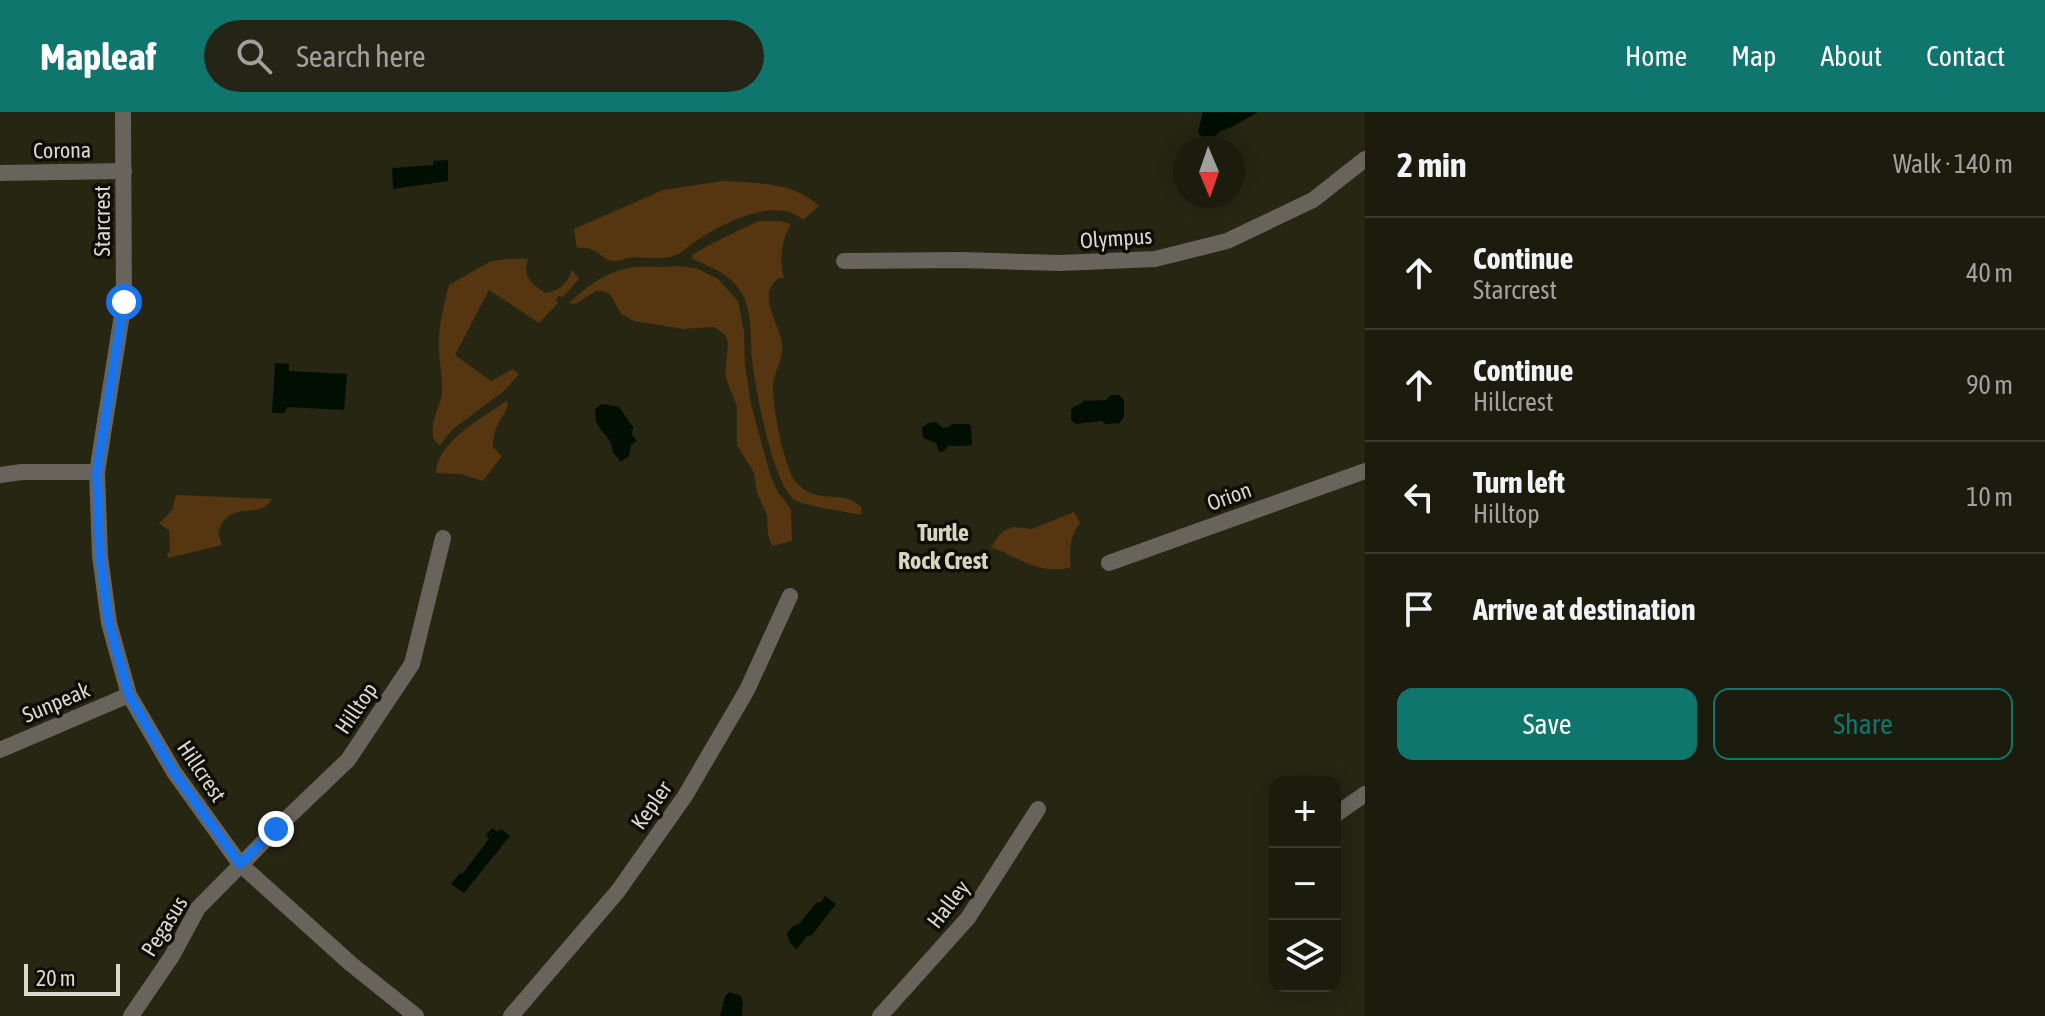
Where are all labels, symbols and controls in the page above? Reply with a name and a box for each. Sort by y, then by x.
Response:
search box [204,20,764,92]
icon: search [232,34,276,78]
text: Mapleaf [40,35,156,78]
text: Search here [296,39,426,73]
text: Home [1625,40,1687,72]
text: Map [1731,40,1776,72]
text: About [1820,40,1882,72]
text: Contact [1926,40,2005,72]
street label: Corona [33,136,91,164]
north arrow [1173,136,1245,208]
text: 2 min [1397,145,1466,184]
text: Walk · 140 m [1893,149,2013,179]
street label: Starcrest [89,185,115,257]
street label: Olympus [1079,222,1153,253]
text: Continue [1473,241,1573,275]
icon: ahead [1397,251,1441,295]
text: 40 m [1966,258,2013,288]
text: Starcrest [1473,275,1557,305]
route start [106,284,142,320]
text: Continue [1473,353,1573,387]
icon: ahead [1397,363,1441,407]
text: 90 m [1966,370,2013,400]
text: Hillcrest [1473,387,1553,417]
text: Turn left [1473,465,1565,499]
icon: left [1397,475,1441,519]
street label: Orion [1203,476,1255,516]
text: 10 m [1966,482,2013,512]
text: Hilltop [1473,499,1540,529]
district label: Turtle Rock Crest [898,519,988,574]
icon: arrive [1397,587,1441,631]
text: Arrive at destination [1473,592,1695,626]
street label: Sunpeak [18,676,94,728]
street label: Hilltop [329,677,383,739]
button: Save [1397,688,1697,760]
button: Share [1713,688,2013,760]
street label: Hillcrest [172,736,232,806]
street label: Kepler [625,775,677,834]
map controls [1269,776,1341,992]
button: + [1269,776,1341,848]
route end [258,811,294,847]
button: − [1269,848,1341,920]
street label: Halley [921,875,975,933]
street label: Pegasus [135,891,193,961]
button: layers [1269,920,1341,992]
scale bar [24,960,120,996]
text: 20 m [36,965,76,991]

